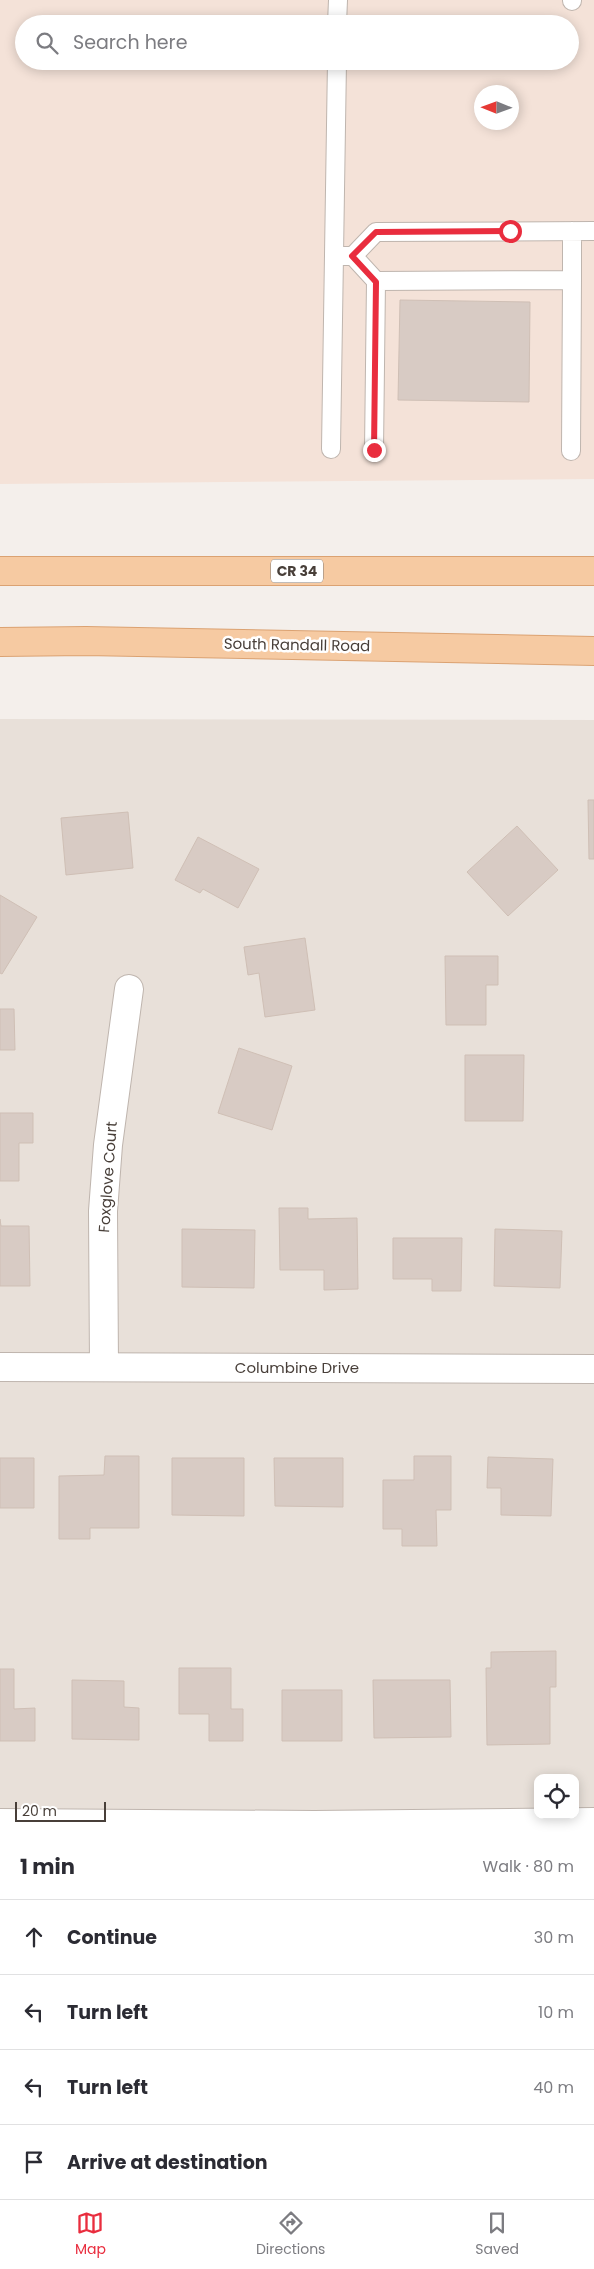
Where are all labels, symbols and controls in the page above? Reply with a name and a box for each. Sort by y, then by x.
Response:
search box [15,15,579,70]
icon: search [33,29,61,57]
text: Search here [73,29,187,56]
north arrow [474,85,519,130]
route start [499,220,522,243]
route end [363,439,386,462]
road number: CR 34 [271,560,323,582]
street label: South Randall Road [224,633,370,656]
street label: Foxglove Court [93,1121,122,1233]
street label: Columbine Drive [235,1357,359,1378]
map controls [534,1774,579,1819]
button: locate [534,1774,579,1819]
scale bar [15,1799,106,1822]
text: 20 m [22,1801,57,1821]
text: 1 min [20,1852,75,1881]
text: Walk · 80 m [483,1855,574,1878]
icon: ahead [20,1923,48,1951]
text: Continue [67,1924,157,1951]
text: 30 m [534,1926,574,1949]
icon: left [20,1998,48,2026]
text: Turn left [67,1999,148,2026]
text: 10 m [538,2001,574,2024]
icon: left [20,2073,48,2101]
text: Turn left [67,2074,148,2101]
text: 40 m [533,2076,574,2099]
icon: arrive [20,2148,48,2176]
text: Arrive at destination [67,2149,268,2176]
tab: Map [75,2209,106,2260]
tab: Directions [256,2209,325,2260]
tab: Saved [475,2209,519,2260]

